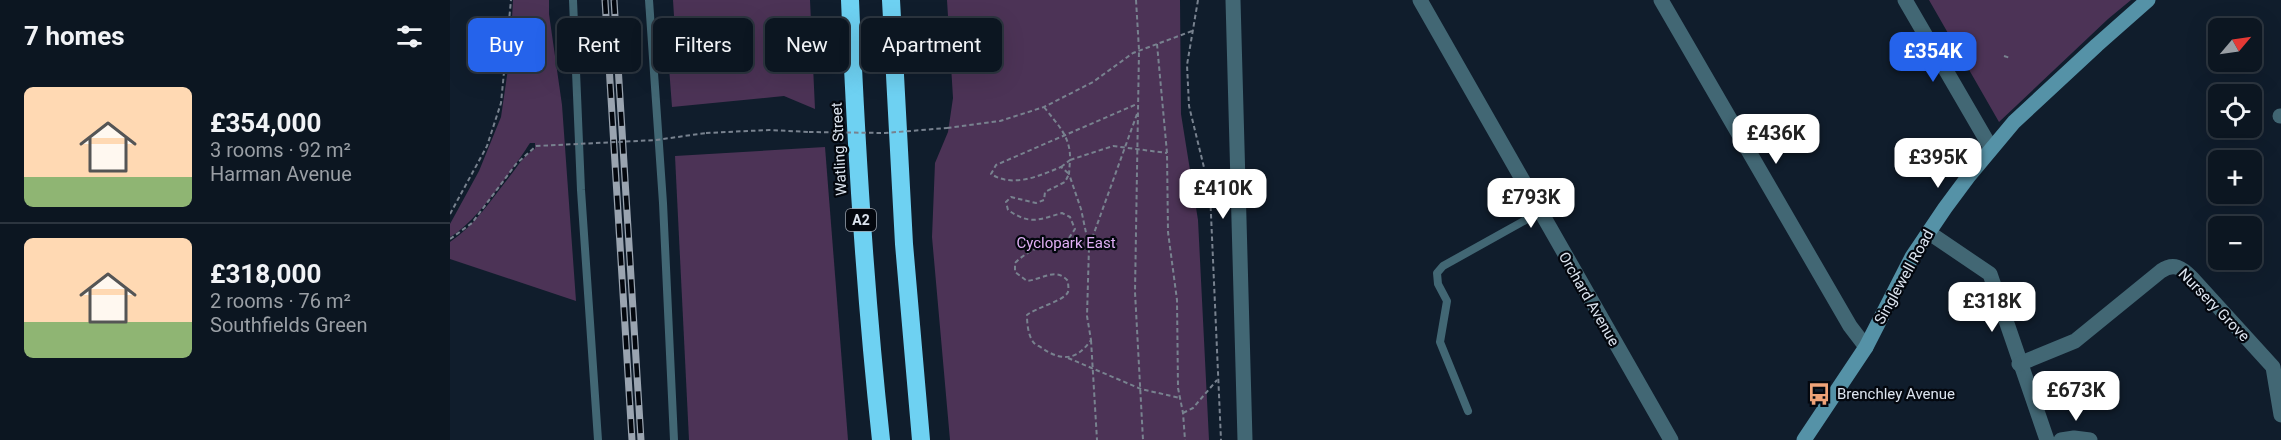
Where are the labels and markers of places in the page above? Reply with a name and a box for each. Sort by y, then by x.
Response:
pin: £354K [1891,32,1975,83]
pin: £436K [1734,114,1818,165]
pin: £395K [1896,138,1980,189]
pin: £410K [1181,169,1265,220]
pin: £793K [1489,178,1573,229]
pin: £318K [1950,282,2034,333]
pin: £673K [2034,371,2118,422]
bus stop icon: Brenchley Avenue [1806,381,1832,407]
place label: Brenchley Avenue [1837,385,1955,403]

